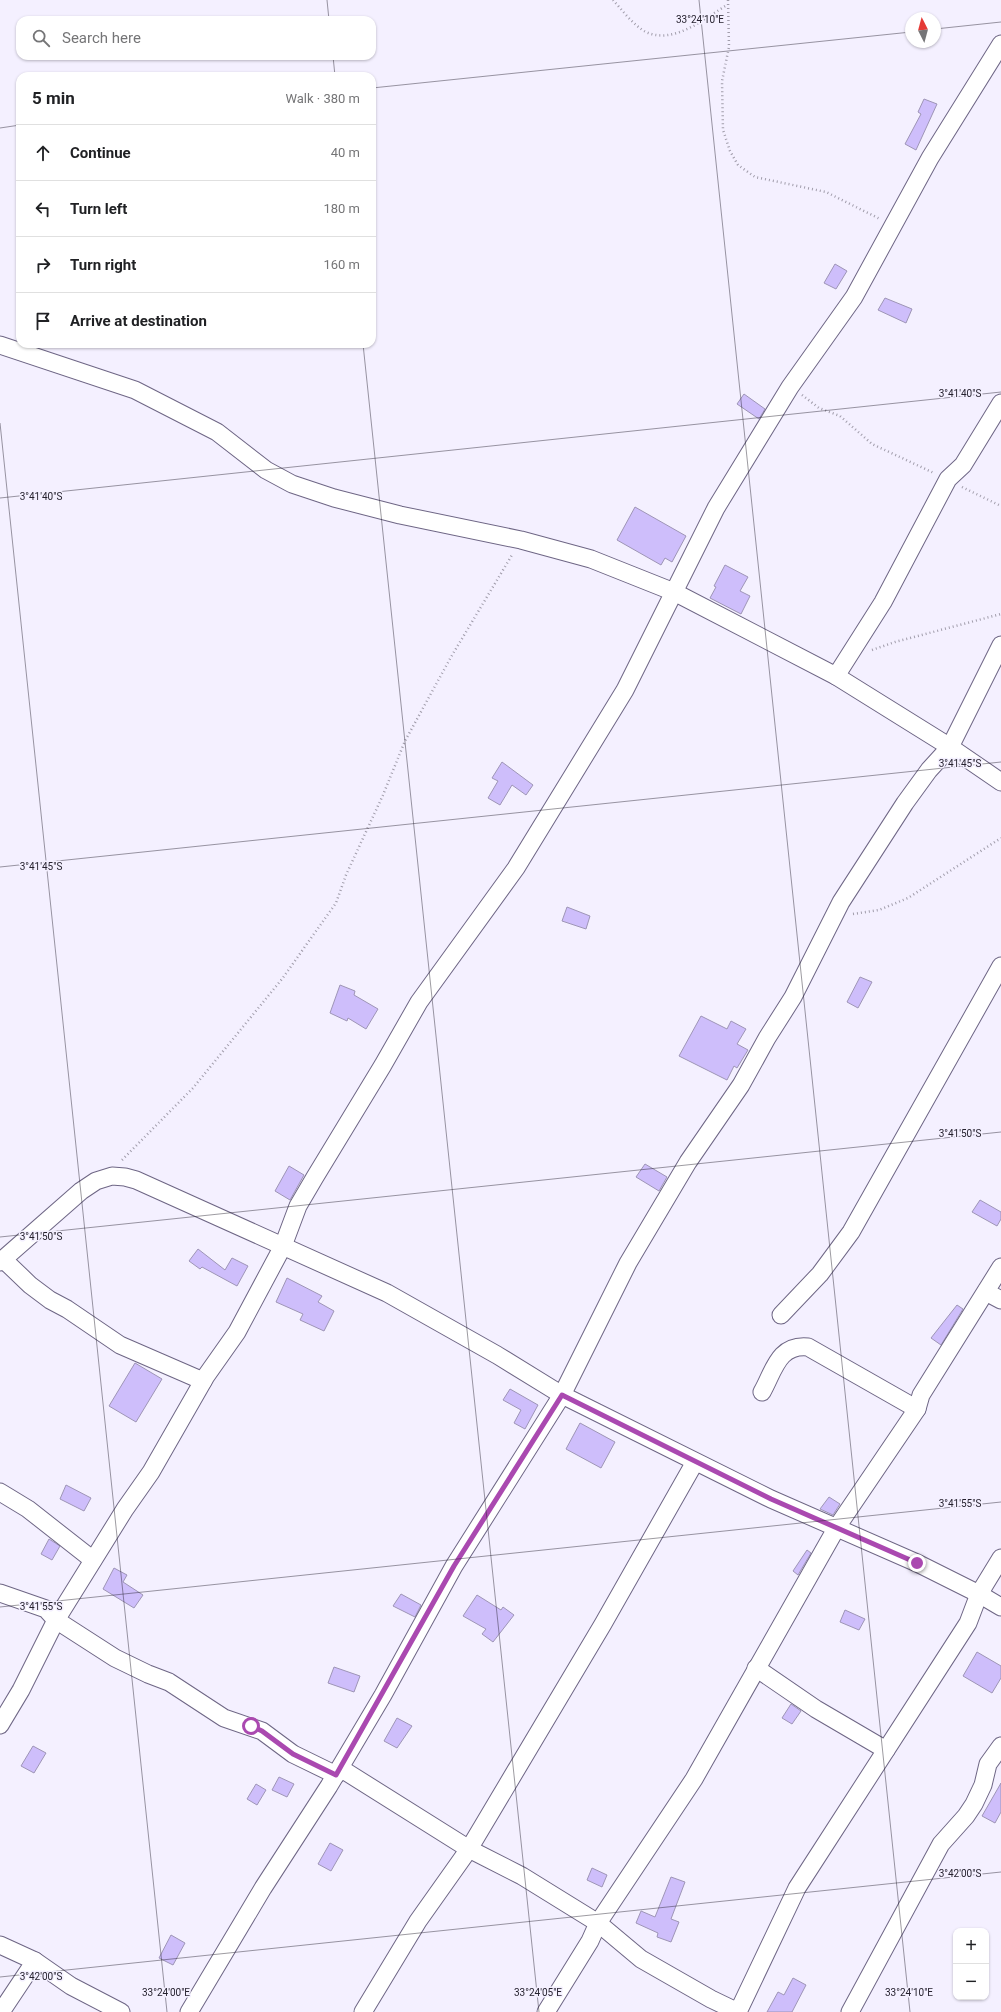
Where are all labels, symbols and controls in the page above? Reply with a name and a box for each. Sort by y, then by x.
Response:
north arrow [905,12,941,48]
text: 33°24'10"E [676,14,724,25]
search box [16,16,376,60]
icon: search [30,27,52,49]
text: Search here [62,29,141,47]
text: 5 min [32,88,75,108]
text: Walk · 380 m [285,91,360,106]
icon: ahead [32,142,54,164]
text: Continue [70,144,131,162]
text: 40 m [331,145,360,160]
icon: left [32,198,54,220]
text: Turn left [70,200,127,218]
text: 180 m [323,201,360,216]
icon: right [32,254,54,276]
text: Turn right [70,256,136,274]
text: 160 m [323,257,360,272]
icon: arrive [32,310,54,332]
text: Arrive at destination [70,312,207,330]
text: 3°41'40"S [939,388,981,399]
text: 3°41'40"S [20,491,62,502]
text: 3°41'45"S [939,758,981,769]
text: 3°41'45"S [20,861,62,872]
text: 3°41'50"S [939,1128,981,1139]
text: 3°41'50"S [20,1231,62,1242]
text: 3°41'55"S [939,1498,981,1509]
route end [908,1554,926,1572]
text: 3°41'55"S [20,1601,62,1612]
route start [242,1717,260,1735]
text: 3°42'00"S [939,1868,981,1879]
map controls [953,1928,989,2000]
button: + [953,1928,989,1964]
button: − [953,1964,989,2000]
text: 3°42'00"S [20,1971,62,1982]
text: 33°24'00"E [142,1987,190,1998]
text: 33°24'05"E [514,1987,562,1998]
text: 33°24'10"E [885,1987,933,1998]

